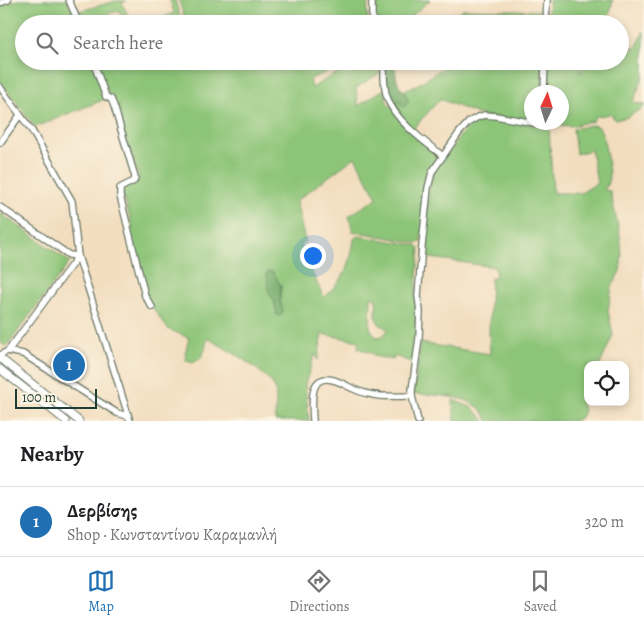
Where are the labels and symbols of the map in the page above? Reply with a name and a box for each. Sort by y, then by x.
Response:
north arrow [524,85,569,130]
your location [300,243,326,269]
pin: 1 [53,346,85,384]
scale bar [15,386,98,409]

